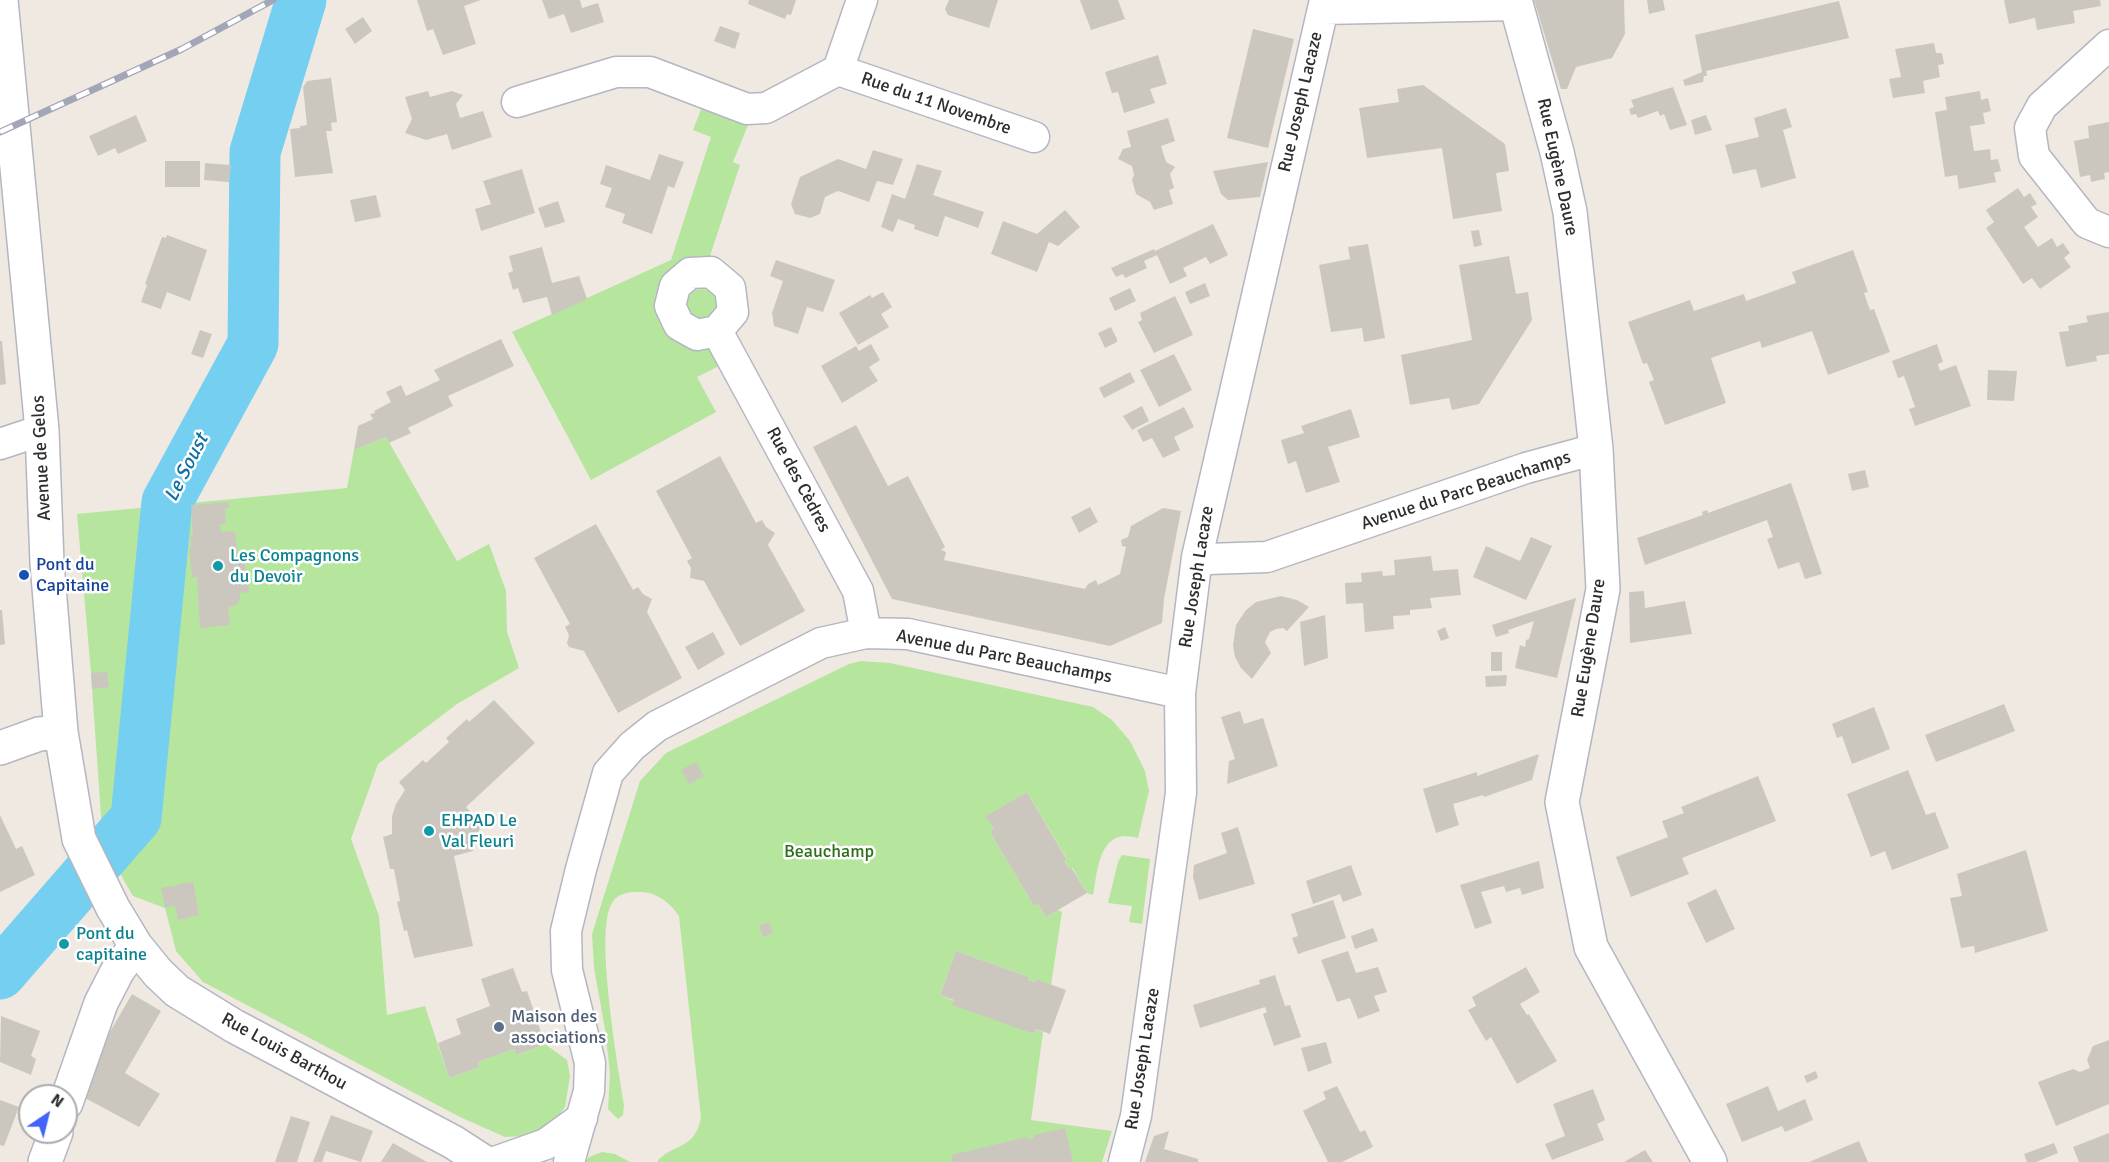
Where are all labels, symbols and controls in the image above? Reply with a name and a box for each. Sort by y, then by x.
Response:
street label: Rue Joseph Lacaze [1274,30,1328,174]
street label: Rue du 11 Novembre [858,68,1014,140]
street label: Rue Eugène Daure [1532,96,1582,238]
street label: Avenue de Gelos [28,395,56,521]
street label: Rue des Cèdres [761,424,835,536]
water label: Le Soust [160,430,214,506]
street label: Avenue du Parc Beauchamps [1358,447,1574,535]
street label: Rue Joseph Lacaze [1175,504,1219,650]
place label: Les Compagnons du Devoir [230,545,359,588]
place label: Pont du Capitaine [36,554,109,596]
marker: Les Compagnons du Devoir [211,559,225,573]
marker: Pont du Capitaine [17,568,31,582]
street label: Rue Eugène Daure [1567,577,1611,719]
street label: Avenue du Parc Beauchamps [894,625,1114,689]
place label: EHPAD Le Val Fleuri [441,810,517,852]
marker: EHPAD Le Val Fleuri [422,824,436,838]
park label: Beauchamp [784,841,874,863]
place label: Pont du capitaine [76,923,147,966]
marker: Pont du capitaine [57,937,71,951]
street label: Rue Joseph Lacaze [1121,986,1165,1132]
place label: Maison des associations [511,1006,606,1048]
street label: Rue Louis Barthou [217,1009,351,1095]
marker: Maison des associations [492,1020,506,1034]
north arrow [18,1084,78,1144]
text: N [47,1090,67,1112]

